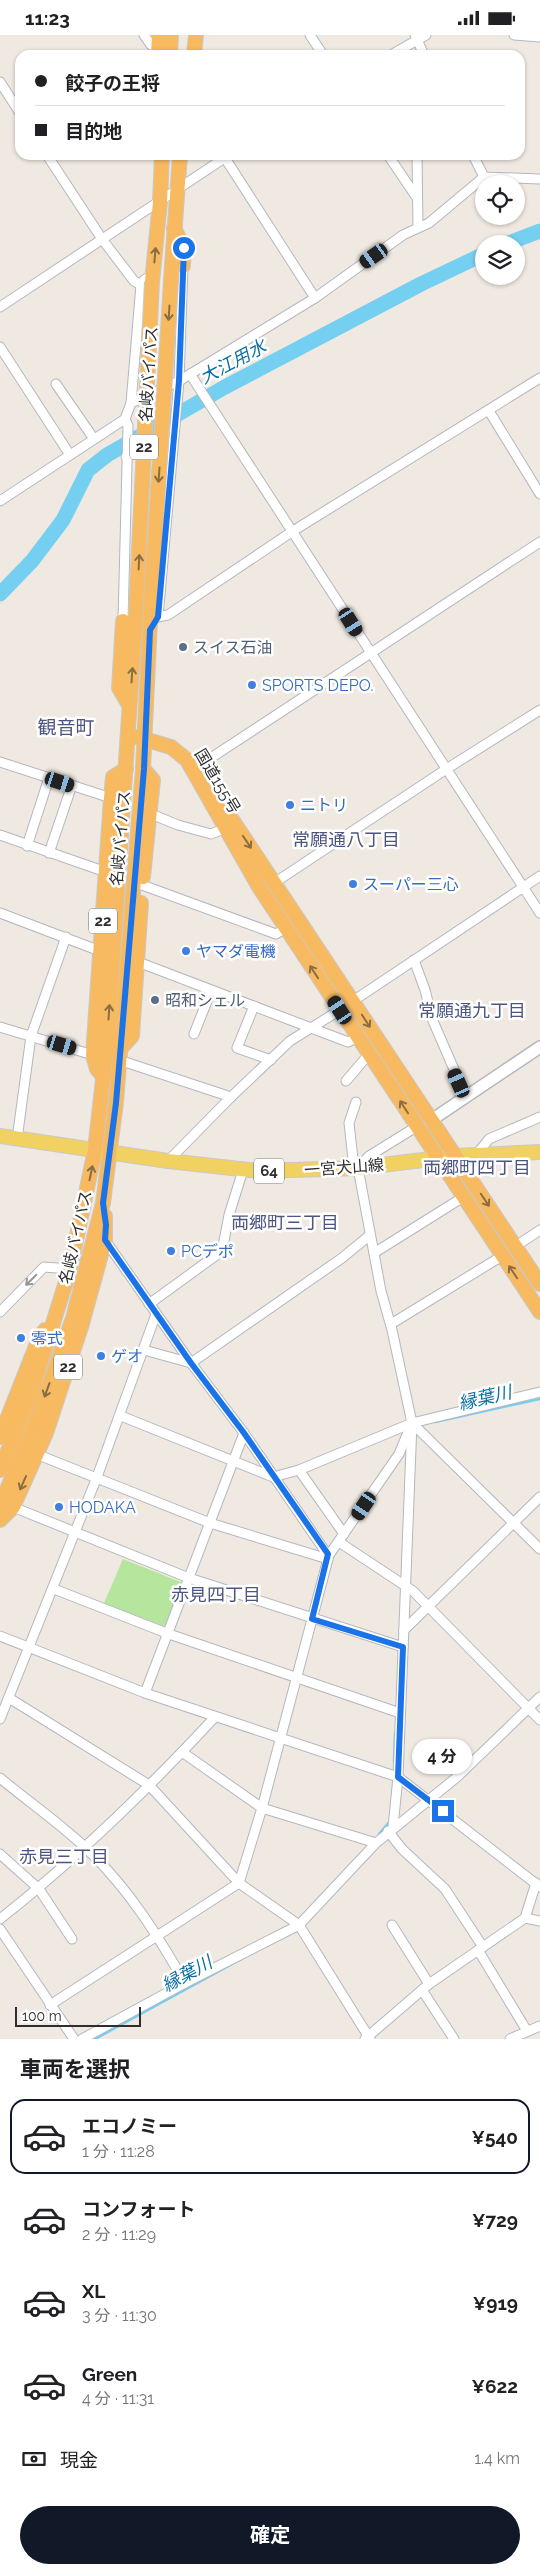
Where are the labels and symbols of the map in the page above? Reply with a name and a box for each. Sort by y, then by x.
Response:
route start [173,237,195,259]
car [357,241,390,271]
one-way arrow [150,248,159,264]
one-way arrow [165,305,174,321]
street label: 名岐バイパス [136,326,161,422]
water label: 大江用水 [196,334,271,388]
road number: 22 [130,435,158,459]
one-way arrow [154,467,163,483]
one-way arrow [134,554,143,570]
car [336,605,365,639]
place label: スイス石油 [193,638,273,657]
marker: スイス石油 [177,641,189,653]
one-way arrow [127,667,136,683]
place label: SPORTS DEPO. [262,676,374,695]
marker: SPORTS DEPO. [246,679,258,691]
district label: 観音町 [37,716,95,738]
street label: 国道155号 [191,745,244,817]
car [43,770,76,794]
street label: 名岐バイパス [107,790,134,887]
place label: ニトリ [300,796,348,815]
marker: ニトリ [284,799,296,811]
district label: 常願通八丁目 [292,829,400,850]
one-way arrow [241,835,252,849]
place label: スーパー三心 [363,875,459,894]
marker: スーパー三心 [347,878,359,890]
road number: 22 [89,909,117,933]
place label: ヤマダ電機 [196,942,276,961]
marker: ヤマダ電機 [180,945,192,957]
one-way arrow [309,965,319,979]
place label: 昭和シェル [165,991,245,1010]
car [325,993,354,1027]
marker: 昭和シェル [149,994,161,1006]
district label: 常願通九丁目 [418,1000,526,1021]
one-way arrow [105,1004,114,1020]
one-way arrow [361,1014,371,1028]
car [45,1033,78,1057]
car [446,1066,471,1100]
one-way arrow [398,1101,408,1115]
street label: 一宮犬山線 [303,1155,385,1180]
district label: 両郷町四丁目 [423,1157,531,1178]
road number: 64 [254,1159,284,1183]
one-way arrow [86,1165,96,1181]
street label: 名岐バイパス [55,1188,96,1286]
one-way arrow [480,1193,490,1207]
district label: 両郷町三丁目 [231,1212,339,1233]
place label: PCデポ [181,1242,234,1261]
marker: PCデポ [165,1245,177,1257]
one-way arrow [508,1265,518,1279]
one-way arrow [25,1274,37,1287]
place label: 零式 [31,1329,63,1348]
marker: 零式 [15,1332,27,1344]
place label: ゲオ [111,1347,143,1366]
marker: ゲオ [95,1350,107,1362]
road number: 22 [54,1355,82,1379]
water label: 縁葉川 [456,1381,516,1414]
one-way arrow [42,1382,51,1397]
one-way arrow [17,1475,27,1490]
car [349,1489,378,1523]
place label: HODAKA [69,1498,136,1517]
marker: HODAKA [53,1501,65,1513]
district label: 赤見四丁目 [171,1584,261,1605]
callout: 4 分 [413,1739,473,1773]
route end [432,1800,454,1822]
district label: 赤見三丁目 [19,1846,109,1867]
water label: 縁葉川 [158,1950,217,1996]
scale bar [15,2004,141,2027]

